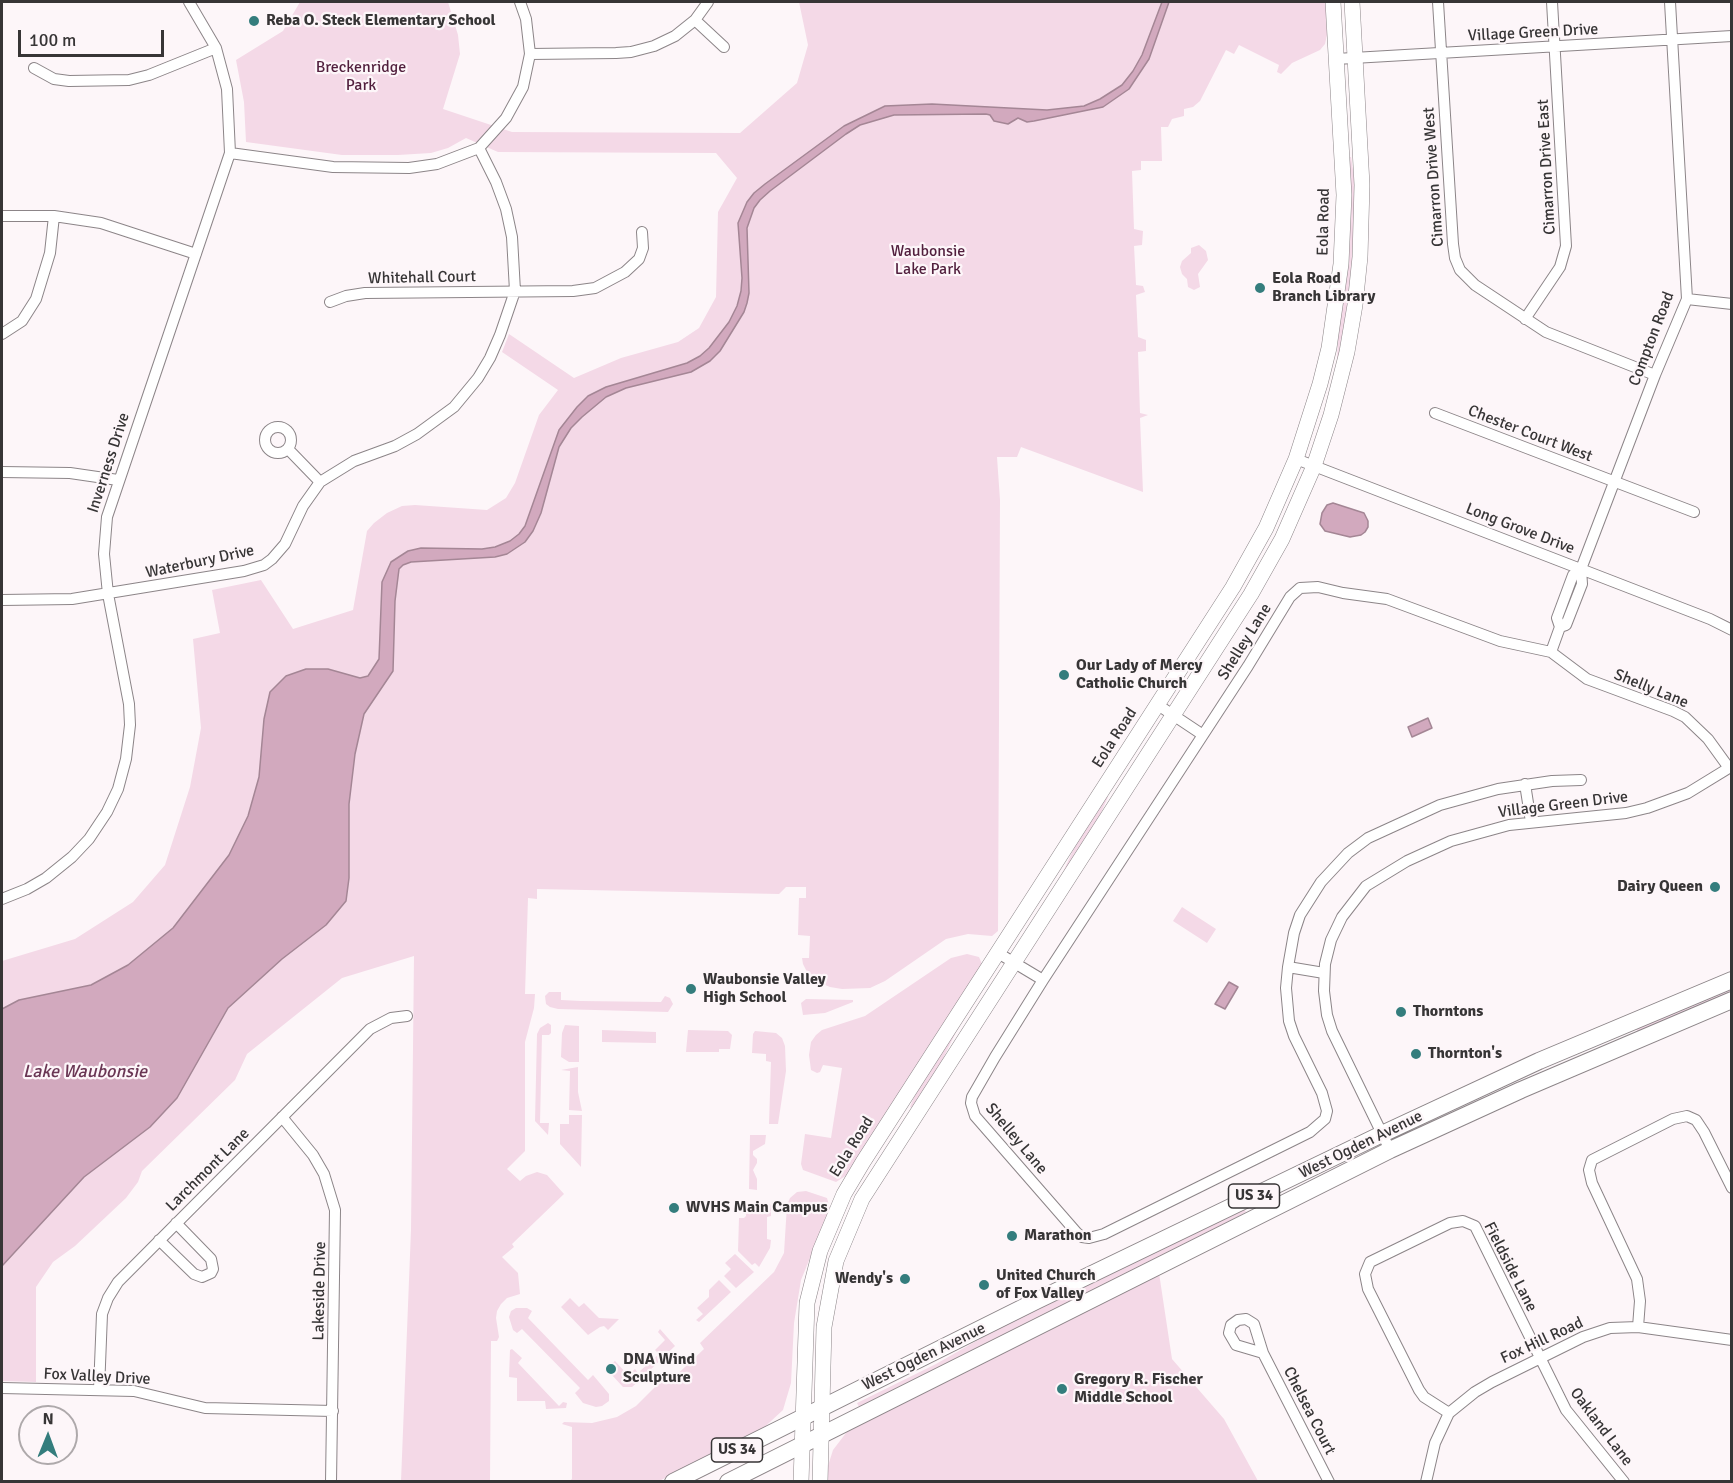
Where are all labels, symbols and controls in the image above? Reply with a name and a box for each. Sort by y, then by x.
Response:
place label: Reba O. Steck Elementary School [266,11,496,31]
marker: Reba O. Steck Elementary School [247,14,261,28]
scale bar [21,18,166,56]
street label: Village Green Drive [1467,20,1599,46]
text: 100 m [29,29,76,51]
park label: Breckenridge Park [316,58,406,96]
street label: Cimarron Drive East [1534,99,1560,235]
street label: Cimarron Drive West [1420,107,1448,247]
street label: Eola Road [1314,188,1334,256]
park label: Waubonsie Lake Park [891,242,965,280]
street label: Whitehall Court [368,267,476,289]
place label: Eola Road Branch Library [1272,269,1375,307]
marker: Eola Road Branch Library [1253,281,1267,295]
street label: Compton Road [1625,289,1679,389]
street label: Chester Court West [1465,401,1595,467]
street label: Inverness Drive [84,410,134,516]
street label: Long Grove Drive [1463,499,1577,559]
street label: Waterbury Drive [144,541,256,583]
street label: Shelley Lane [1214,600,1276,684]
place label: Our Lady of Mercy Catholic Church [1076,656,1203,694]
street label: Shelly Lane [1611,665,1691,713]
marker: Our Lady of Mercy Catholic Church [1057,668,1071,682]
street label: Eola Road [1088,704,1142,772]
street label: Village Green Drive [1497,788,1629,822]
place label: Dairy Queen [1617,877,1703,897]
marker: Dairy Queen [1708,880,1722,894]
place label: Waubonsie Valley High School [703,970,826,1008]
marker: Waubonsie Valley High School [684,982,698,996]
place label: Thorntons [1413,1002,1483,1022]
marker: Thorntons [1394,1005,1408,1019]
place label: Thornton's [1428,1044,1502,1064]
marker: Thornton's [1409,1047,1423,1061]
water label: Lake Waubonsie [23,1061,147,1083]
street label: Shelley Lane [981,1100,1051,1178]
street label: West Ogden Avenue [1296,1107,1426,1183]
street label: Eola Road [826,1113,878,1181]
street label: Larchmont Lane [162,1124,254,1216]
road number: US 34 [1228,1184,1280,1208]
place label: WVHS Main Campus [686,1198,828,1218]
marker: WVHS Main Campus [667,1201,681,1215]
street label: Fieldside Lane [1479,1219,1541,1315]
place label: Marathon [1024,1226,1092,1246]
marker: Marathon [1005,1229,1019,1243]
street label: Lakeside Drive [310,1241,330,1341]
place label: United Church of Fox Valley [996,1266,1096,1304]
place label: Wendy's [835,1269,893,1289]
marker: Wendy's [898,1272,912,1286]
marker: United Church of Fox Valley [977,1278,991,1292]
street label: Fox Hill Road [1498,1314,1586,1368]
street label: West Ogden Avenue [859,1319,989,1395]
place label: DNA Wind Sculpture [623,1350,695,1388]
marker: DNA Wind Sculpture [604,1362,618,1376]
street label: Chelsea Court [1279,1364,1339,1458]
street label: Fox Valley Drive [43,1365,151,1389]
place label: Gregory R. Fischer Middle School [1074,1370,1203,1408]
marker: Gregory R. Fischer Middle School [1055,1382,1069,1396]
street label: Oakland Lane [1565,1384,1637,1470]
north arrow [18,1405,78,1465]
text: N [43,1409,54,1429]
road number: US 34 [712,1438,762,1462]

